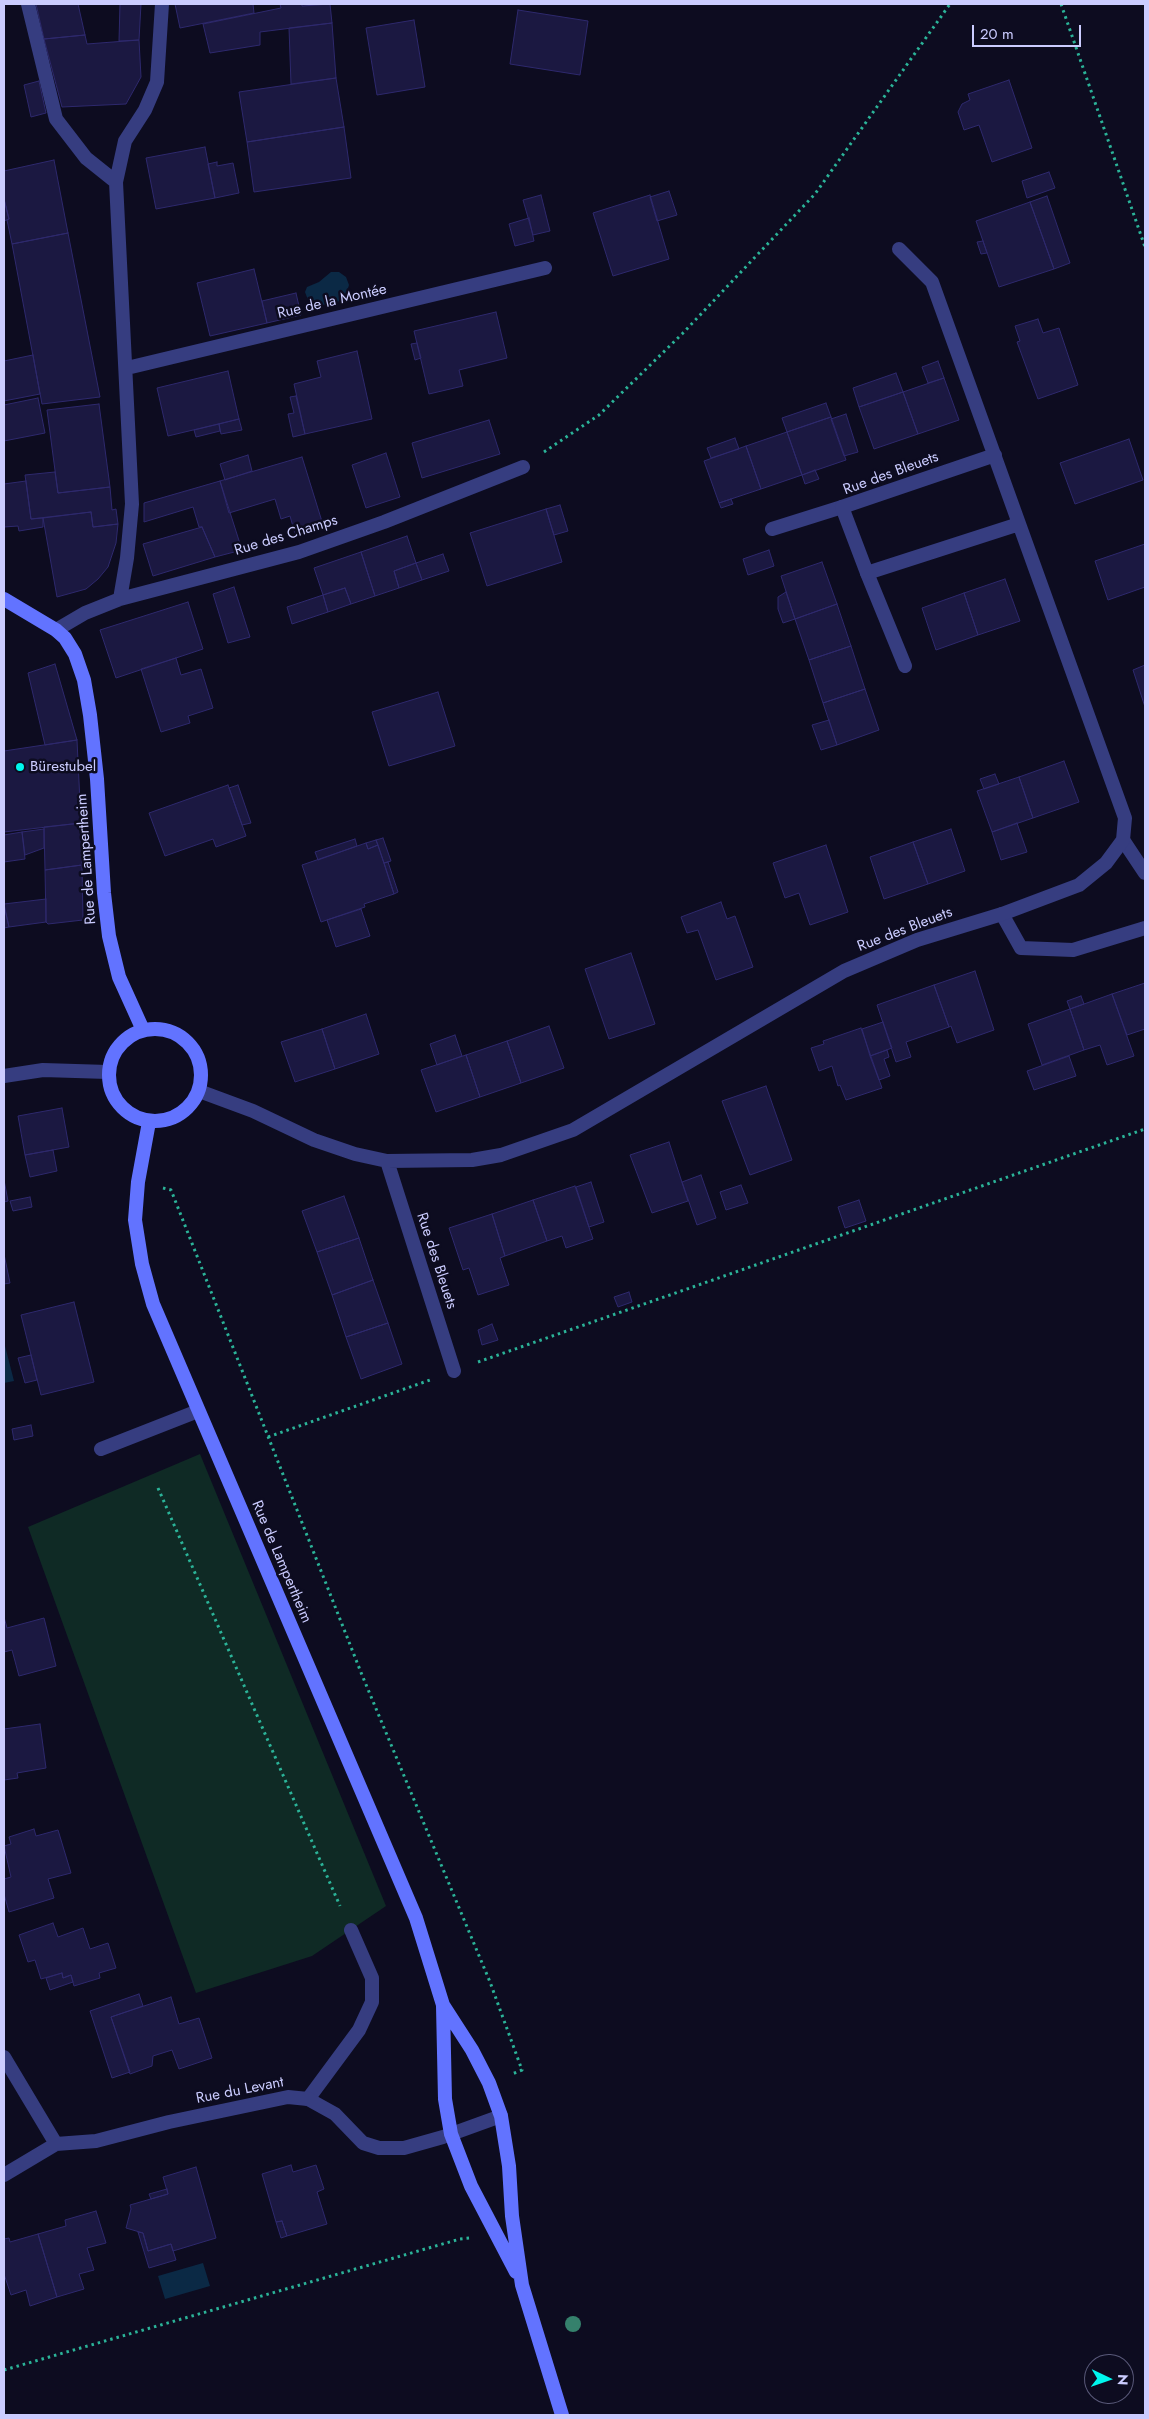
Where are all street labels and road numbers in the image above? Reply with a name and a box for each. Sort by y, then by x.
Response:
street label: Rue de la Montée [276,281,388,323]
street label: Rue des Bleuets [841,448,941,500]
street label: Rue des Champs [232,512,340,560]
street label: Rue de Lampertheim [73,793,101,925]
street label: Rue des Bleuets [855,904,955,956]
street label: Rue des Bleuets [412,1211,460,1311]
street label: Rue de Lampertheim [247,1498,315,1626]
street label: Rue du Levant [195,2074,285,2108]

